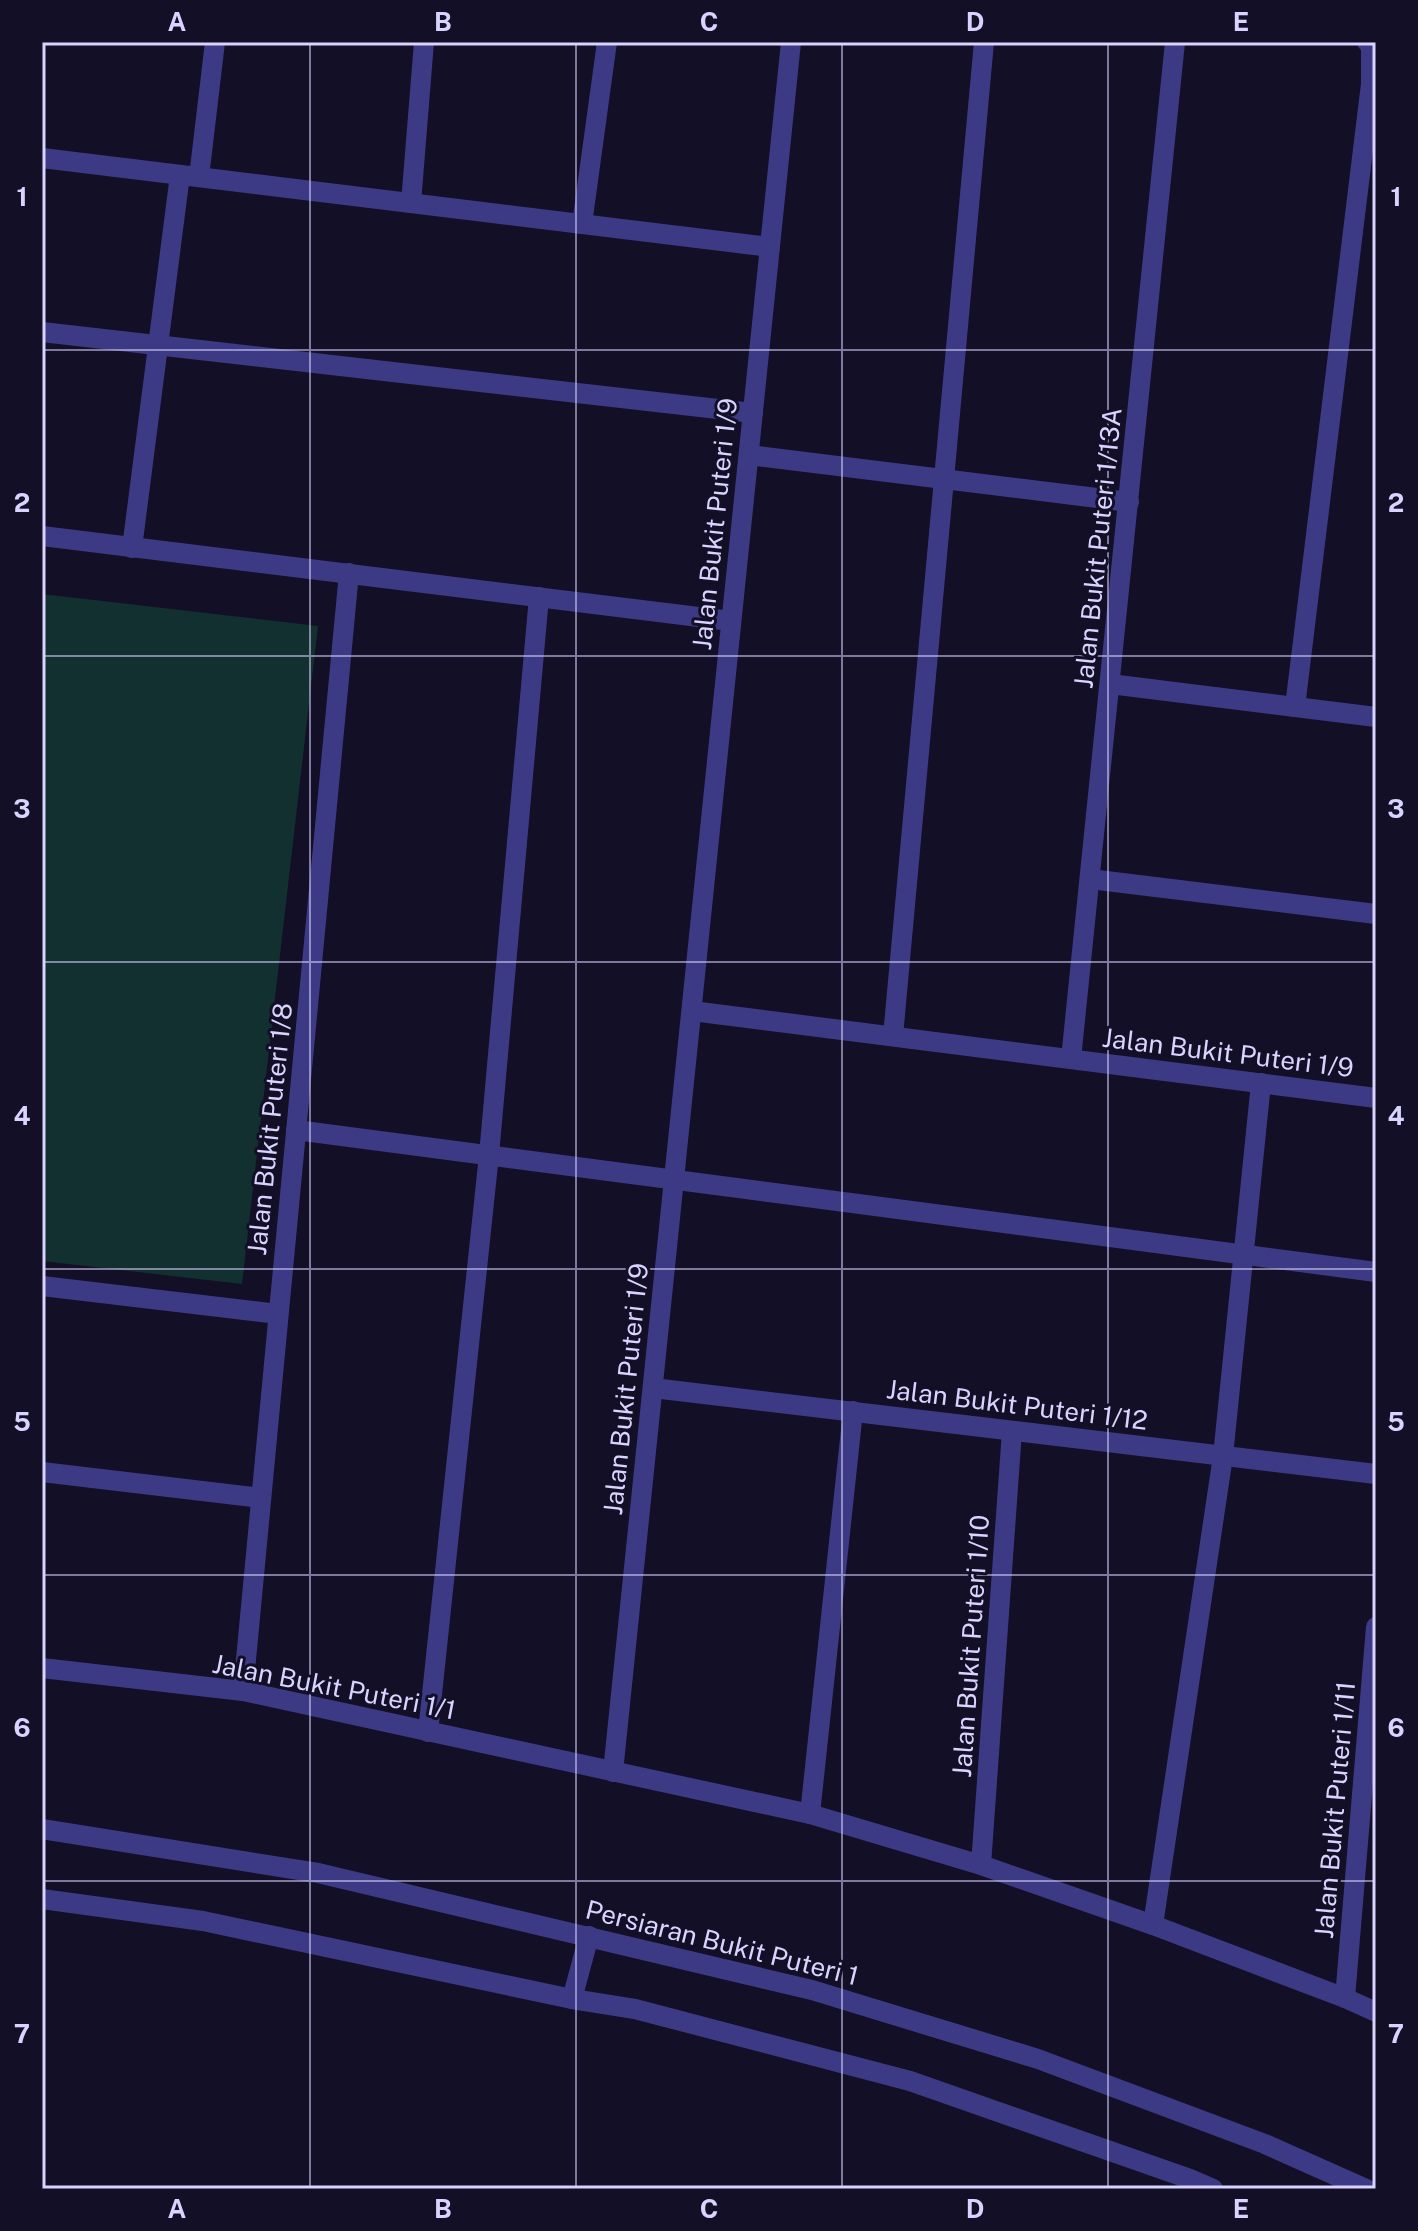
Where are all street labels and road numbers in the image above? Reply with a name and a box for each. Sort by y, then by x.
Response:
street label: Jalan Bukit Puteri 1/9 [686,397,743,651]
street label: Jalan Bukit Puteri 1/13A [1067,406,1128,690]
street label: Jalan Bukit Puteri 1/8 [241,1001,298,1257]
street label: Jalan Bukit Puteri 1/9 [1101,1022,1356,1083]
street label: Jalan Bukit Puteri 1/9 [597,1262,654,1516]
street label: Jalan Bukit Puteri 1/12 [885,1373,1149,1436]
street label: Jalan Bukit Puteri 1/10 [946,1514,995,1778]
street label: Jalan Bukit Puteri 1/1 [210,1648,458,1725]
street label: Jalan Bukit Puteri 1/11 [1308,1680,1361,1940]
street label: Persiaran Bukit Puteri 1 [582,1894,862,1991]

